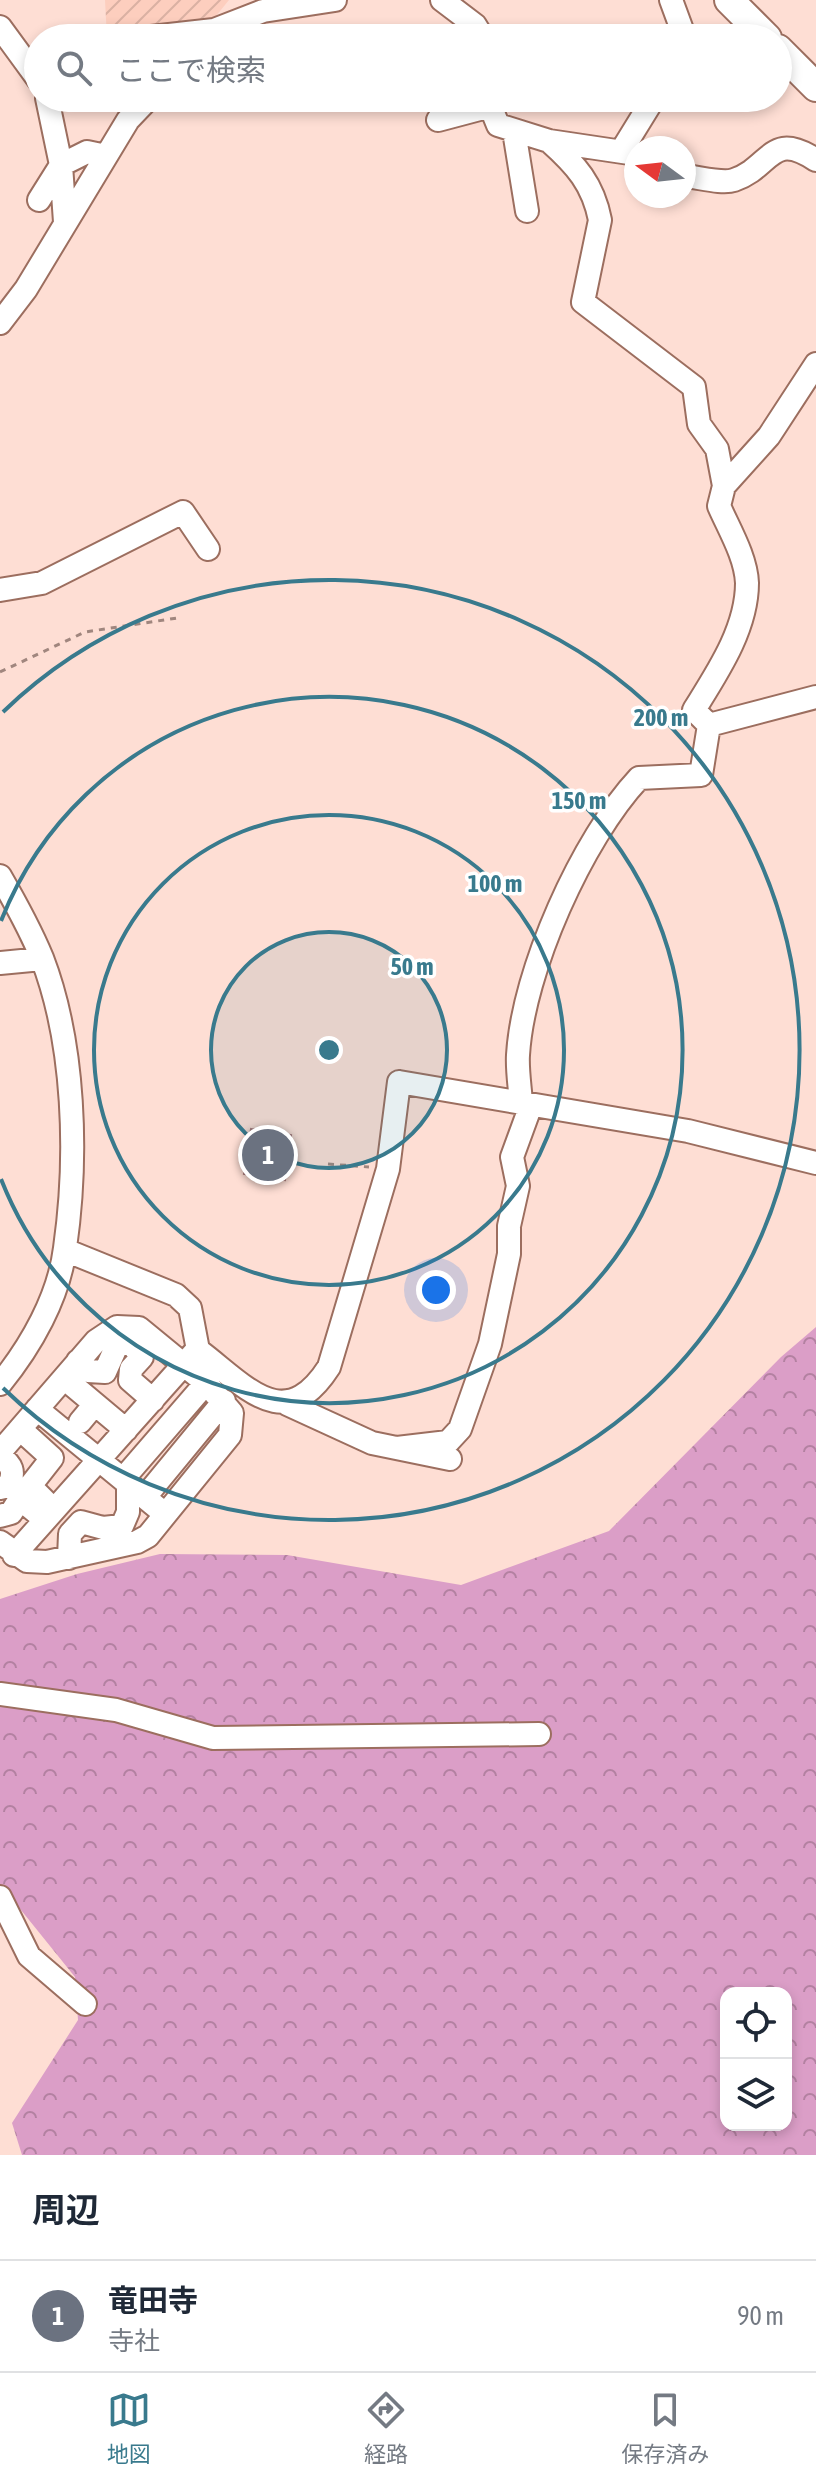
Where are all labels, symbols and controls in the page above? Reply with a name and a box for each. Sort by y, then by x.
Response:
search box [24,24,792,112]
icon: search [52,46,96,90]
text: ここで検索 [116,53,266,87]
north arrow [624,136,696,208]
text: 200 m [634,704,688,731]
text: 150 m [552,787,606,814]
text: 100 m [468,870,522,897]
text: 50 m [390,953,434,980]
centre of rings [315,1036,343,1064]
pin: 1 [242,1125,294,1185]
your location [416,1270,456,1310]
map controls [720,1987,792,2131]
button: locate [720,1987,792,2059]
button: layers [720,2059,792,2131]
text: 周辺 [32,2190,100,2229]
text: 竜田寺 [108,2283,198,2317]
text: 1 [52,2301,64,2331]
text: 90 m [737,2301,784,2331]
text: 寺社 [108,2326,160,2356]
tab: 地図 [107,2388,151,2468]
tab: 経路 [364,2388,408,2468]
tab: 保存済み [621,2388,709,2468]

